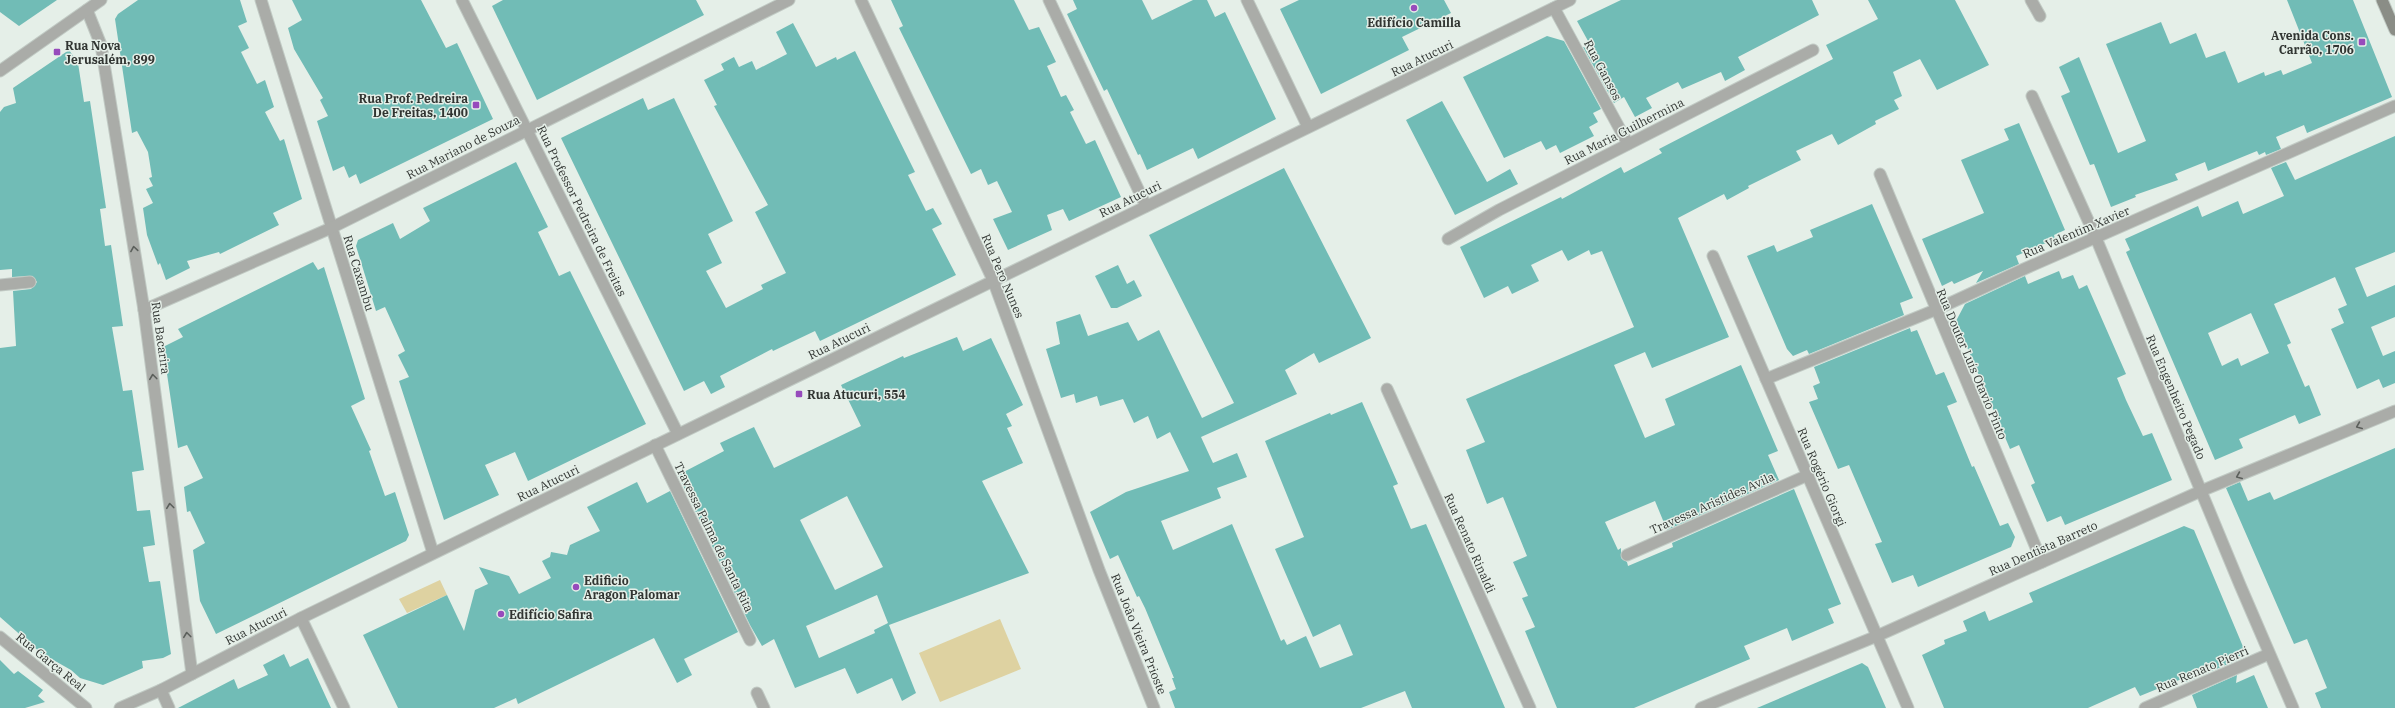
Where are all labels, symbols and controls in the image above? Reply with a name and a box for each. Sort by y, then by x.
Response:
marker: Edifício Camilla [1409,3,1419,13]
place label: Edifício Camilla [1367,15,1461,30]
place label: Avenida Cons. Carrão, 1706 [2271,28,2354,57]
street label: Rua Atucuri [1389,36,1456,79]
street label: Rua Gansos [1581,37,1625,103]
marker: Avenida Cons. Carrão, 1706 [2357,37,2367,47]
place label: Rua Nova Jerusalém, 899 [65,38,155,67]
marker: Rua Nova Jerusalém, 899 [52,47,62,57]
place label: Rua Prof. Pedreira De Freitas, 1400 [359,91,468,120]
street label: Rua Maria Guilhermina [1562,94,1687,168]
marker: Rua Prof. Pedreira De Freitas, 1400 [471,100,481,110]
street label: Rua Mariano de Souza [404,112,523,182]
street label: Rua Professor Pedreira de Freitas [534,123,630,299]
street label: Rua Atucuri [1097,177,1164,220]
street label: Rua Valentim Xavier [2020,202,2132,261]
street label: Rua Pero Nunes [979,232,1028,321]
street label: Rua Caxambu [340,233,378,313]
one-way arrow [130,246,139,252]
street label: Rua Doutor Luís Otavio Pinto [1933,286,2011,442]
street label: Rua Bacarira [148,301,174,376]
street label: Rua Atucuri [806,319,873,362]
street label: Rua Engenheiro Pegado [2143,332,2209,462]
one-way arrow [149,374,158,380]
place label: Rua Atucuri, 554 [807,387,906,402]
marker: Rua Atucuri, 554 [794,389,804,399]
one-way arrow [2356,421,2363,429]
street label: Rua Rogério Giorgi [1794,425,1850,529]
street label: Travessa Palma de Santa Rita [671,459,757,615]
street label: Rua Atucuri [515,461,582,504]
street label: Travessa Aristides Avila [1647,469,1777,537]
one-way arrow [2235,471,2242,479]
street label: Rua Renato Rinaldi [1441,491,1499,595]
one-way arrow [166,503,175,509]
street label: Rua Dentista Barreto [1986,517,2100,579]
street label: Rua João Vieira Prioste [1108,571,1170,697]
place label: Edificio Aragon Palomar [584,573,680,602]
marker: Edificio Aragon Palomar [571,582,581,592]
street label: Rua Atucuri [223,604,290,648]
place label: Edifício Safira [509,607,593,622]
marker: Edifício Safira [496,609,506,619]
street label: Rua Garça Real [13,629,89,695]
one-way arrow [183,632,192,638]
street label: Rua Renato Pierri [2153,643,2251,695]

